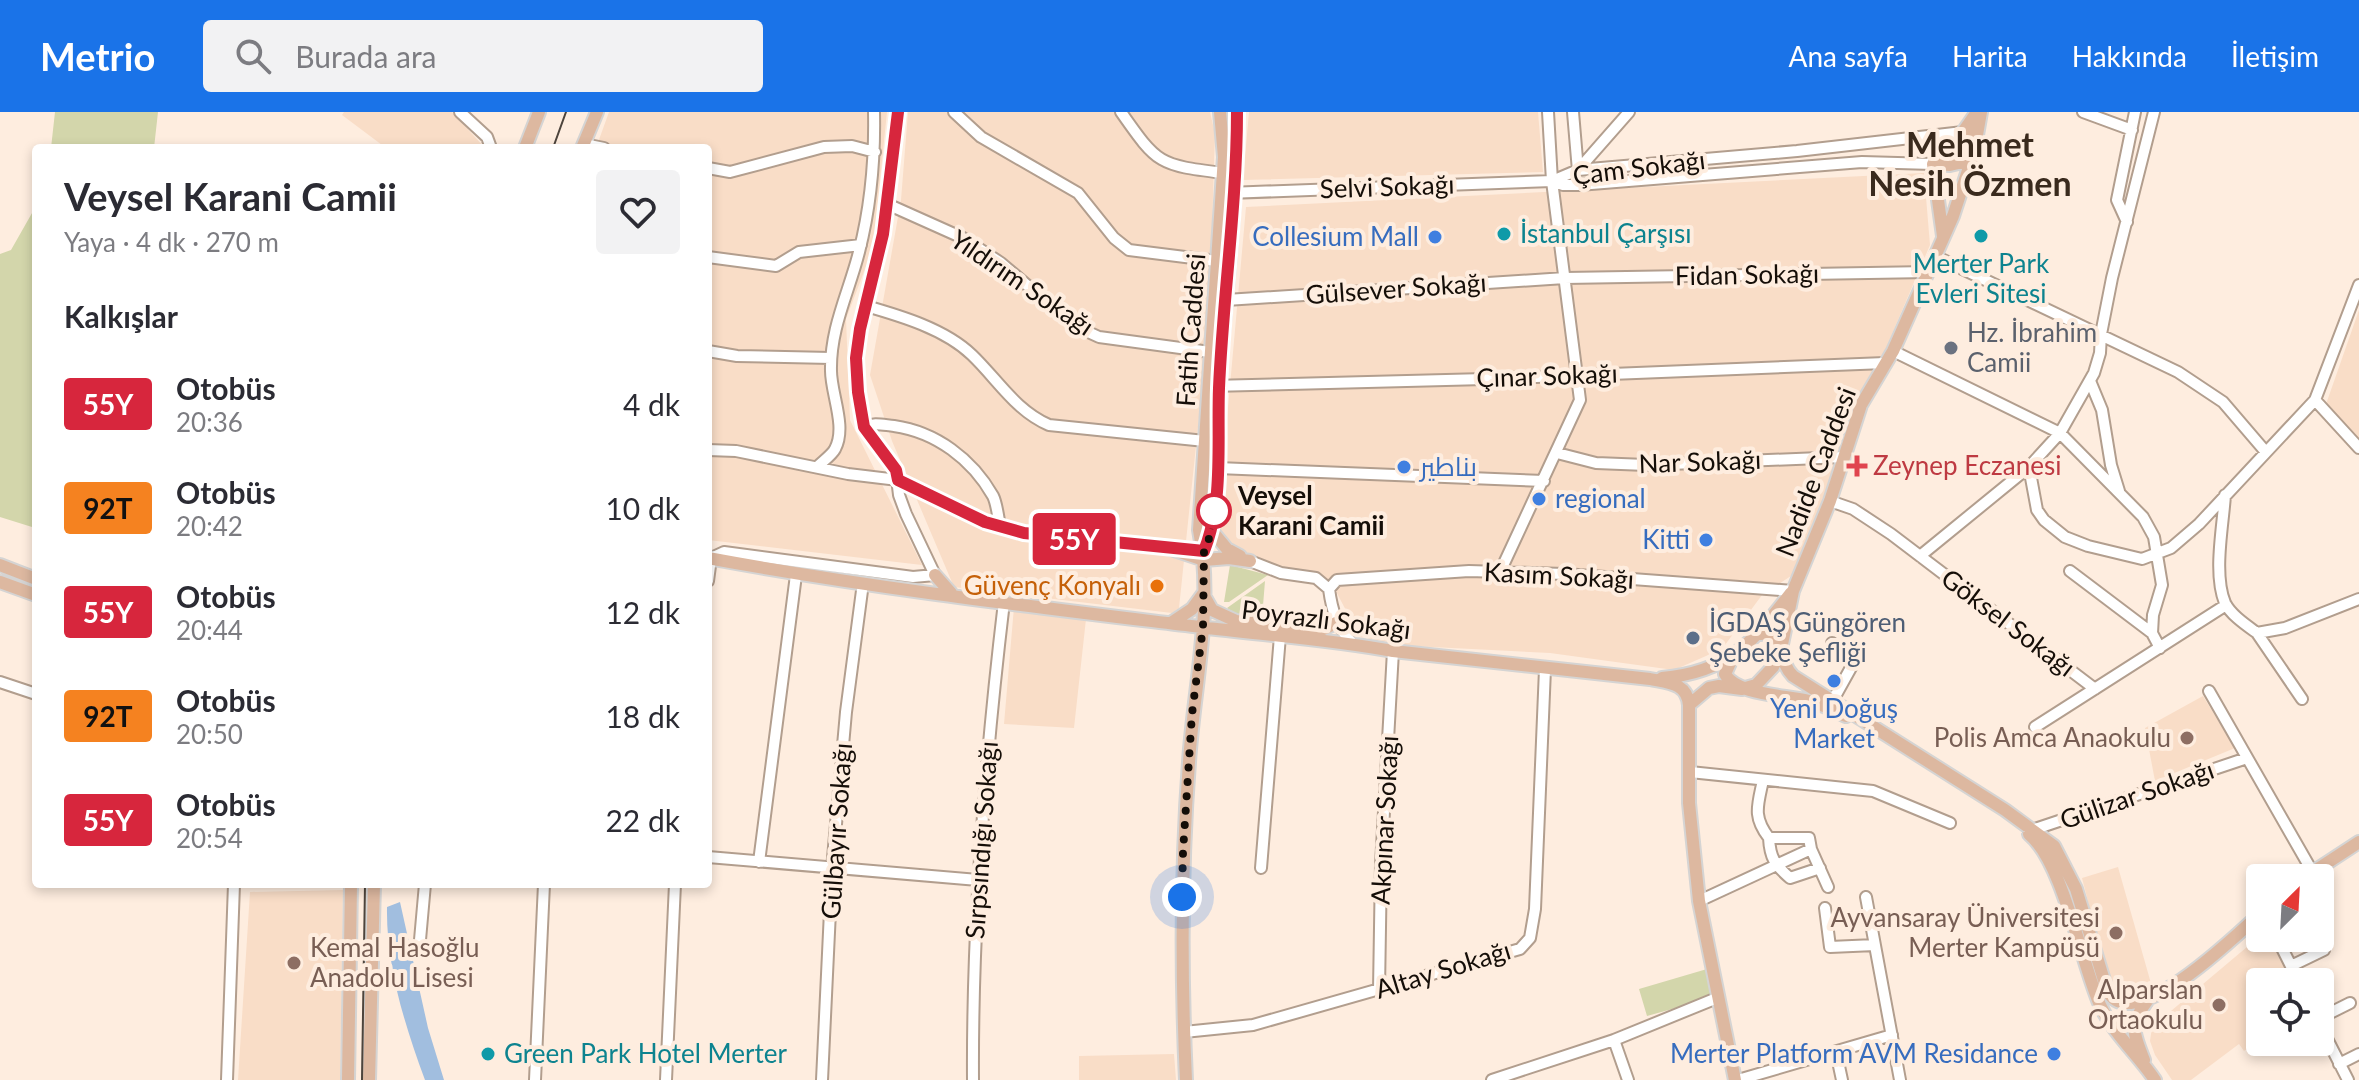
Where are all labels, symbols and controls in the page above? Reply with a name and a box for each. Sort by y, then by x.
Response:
search box [203,20,763,92]
text: Metrio [40,33,155,79]
icon: search [231,34,275,78]
text: Burada ara [295,38,437,74]
text: Ana sayfa [1789,39,1908,73]
text: Harita [1952,39,2028,73]
text: Hakkında [2072,39,2187,73]
text: İletişim [2231,39,2319,73]
district label: Mehmet Nesih Özmen [1868,123,2072,203]
street label: Çam Sokağı [1571,143,1707,191]
street label: Selvi Sokağı [1319,168,1455,204]
button: heart [596,170,680,254]
text: Veysel Karani Camii [64,173,397,219]
place label: İstanbul Çarşısı [1520,217,1691,249]
place label: Collesium Mall [1252,220,1419,252]
street label: Yıldırım Sokağı [945,223,1100,342]
marker: İstanbul Çarşısı [1495,225,1513,243]
text: Yaya · 4 dk · 270 m [64,226,279,258]
marker: Merter Park Evleri Sitesi [1972,227,1990,245]
marker: Collesium Mall [1426,228,1444,246]
place label: Merter Park Evleri Sitesi [1913,247,2050,309]
street label: Fatih Caddesi [1169,252,1211,408]
street label: Fidan Sokağı [1675,257,1819,291]
street label: Gülsever Sokağı [1304,266,1487,310]
text: Kalkışlar [64,298,178,334]
place label: Hz. İbrahim Camii [1967,316,2097,378]
marker: Hz. İbrahim Camii [1942,339,1960,357]
street label: Çınar Sokağı [1476,357,1618,393]
text: Otobüs [176,370,276,406]
street label: Nadide Caddesi [1768,382,1862,561]
text: 4 dk [623,386,680,422]
text: 55Y [83,387,133,421]
text: 20:36 [176,406,243,438]
street label: Nar Sokağı [1638,443,1762,479]
place label: Zeynep Eczanesi [1873,449,2062,481]
place label: بناطير [1418,450,1477,482]
marker: Zeynep Eczanesi [1848,457,1866,475]
marker: بناطير [1395,458,1413,476]
text: Otobüs [176,474,276,510]
place label: Veysel Karani Camii [1237,479,1385,541]
place label: regional [1555,482,1646,514]
text: 10 dk [605,490,680,526]
marker: regional [1530,490,1548,508]
text: 92T [83,491,133,525]
marker: Veysel Karani Camii [1197,494,1231,528]
text: 20:42 [176,510,243,542]
line badge: 55Y [1028,513,1120,565]
text: 55Y [1049,522,1099,556]
place label: Kitti [1642,523,1690,555]
marker: Kitti [1697,531,1715,549]
street label: Kasım Sokağı [1483,555,1635,595]
street label: Göksel Sokağı [1935,562,2082,683]
place label: Güvenç Konyalı [964,569,1141,601]
marker: Güvenç Konyalı [1148,577,1166,595]
text: Otobüs [176,578,276,614]
street label: Poyrazlı Sokağı [1240,593,1413,645]
text: 12 dk [605,594,680,630]
text: 55Y [83,595,133,629]
place label: İGDAŞ Güngören Şebeke Şefliği [1709,606,1906,668]
text: 20:44 [176,614,243,646]
marker: İGDAŞ Güngören Şebeke Şefliği [1684,629,1702,647]
marker: Yeni Doğuş Market [1825,672,1843,690]
text: Otobüs [176,682,276,718]
place label: Yeni Doğuş Market [1770,692,1898,754]
text: 18 dk [605,698,680,734]
text: 92T [83,699,133,733]
text: 20:50 [176,718,243,750]
place label: Polis Amca Anaokulu [1934,721,2171,753]
marker: Polis Amca Anaokulu [2178,729,2196,747]
street label: Akpınar Sokağı [1364,735,1404,905]
street label: Sırpsındığı Sokağı [958,740,1004,940]
street label: Gülbayır Sokağı [814,742,858,920]
street label: Gülizar Sokağı [2056,753,2218,835]
text: Otobüs [176,786,276,822]
text: 22 dk [605,802,680,838]
text: 55Y [83,803,133,837]
text: 20:54 [176,822,243,854]
north arrow [2246,864,2334,952]
map controls [2246,864,2334,1056]
your location [1162,877,1202,917]
place label: Ayvansaray Üniversitesi Merter Kampüsü [1830,901,2100,963]
marker: Ayvansaray Üniversitesi Merter Kampüsü [2107,924,2125,942]
place label: Kemal Hasoğlu Anadolu Lisesi [310,931,480,993]
street label: Altay Sokağı [1371,933,1514,1005]
marker: Kemal Hasoğlu Anadolu Lisesi [285,954,303,972]
button: locate [2246,968,2334,1056]
place label: Alparslan Ortaokulu [2088,973,2203,1035]
marker: Alparslan Ortaokulu [2210,996,2228,1014]
place label: Green Park Hotel Merter [504,1037,787,1069]
place label: Merter Platform AVM Residance [1670,1037,2038,1069]
marker: Green Park Hotel Merter [479,1045,497,1063]
marker: Merter Platform AVM Residance [2045,1045,2063,1063]

